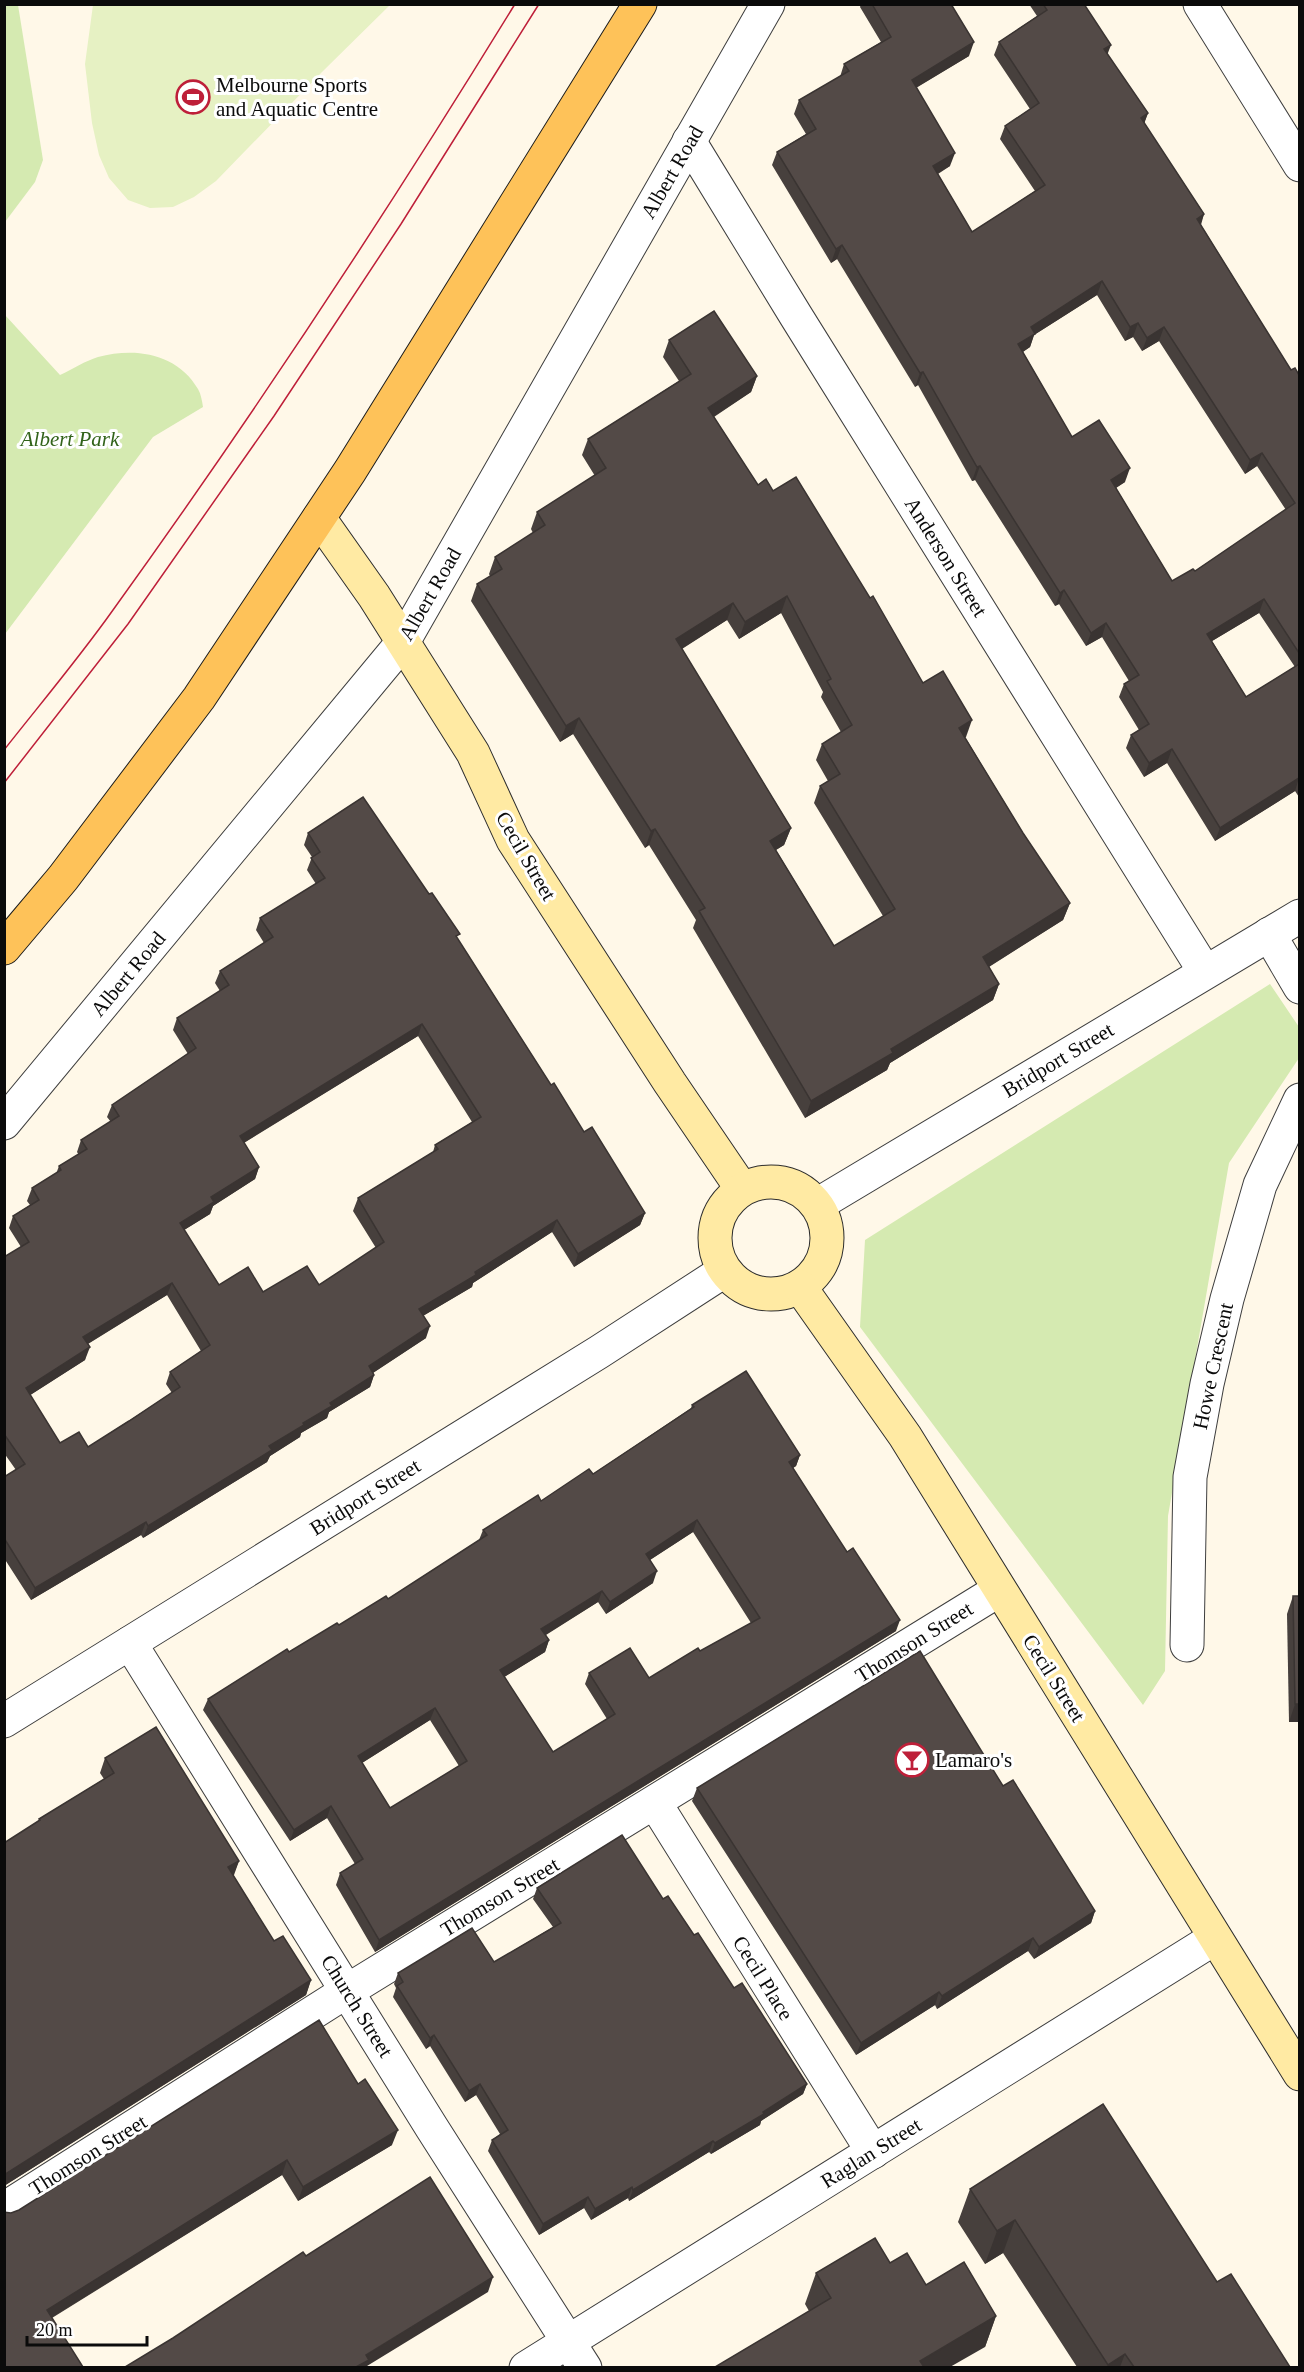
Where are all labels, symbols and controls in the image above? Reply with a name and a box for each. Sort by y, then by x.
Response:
place label: Melbourne Sports and Aquatic Centre [216,73,378,121]
sports icon: Melbourne Sports and Aquatic Centre [175,79,211,115]
street label: Albert Road [636,121,708,223]
park label: Albert Park [19,427,120,451]
street label: Anderson Street [900,493,992,621]
street label: Albert Road [394,543,466,645]
street label: Cecil Street [491,807,561,905]
street label: Albert Road [86,926,171,1021]
street label: Bridport Street [998,1017,1118,1103]
street label: Howe Crescent [1188,1300,1238,1432]
street label: Bridport Street [305,1454,425,1540]
street label: Thomson Street [851,1596,977,1688]
street label: Cecil Street [1018,1630,1090,1726]
bar icon: Lamaro's [894,1742,930,1778]
place label: Lamaro's [935,1748,1012,1772]
street label: Thomson Street [437,1852,564,1942]
street label: Cecil Place [728,1931,798,2025]
street label: Church Street [316,1950,398,2062]
street label: Thomson Street [25,2109,151,2201]
street label: Raglan Street [816,2113,926,2193]
scale bar [27,2309,147,2347]
text: 20 m [36,2320,73,2340]

